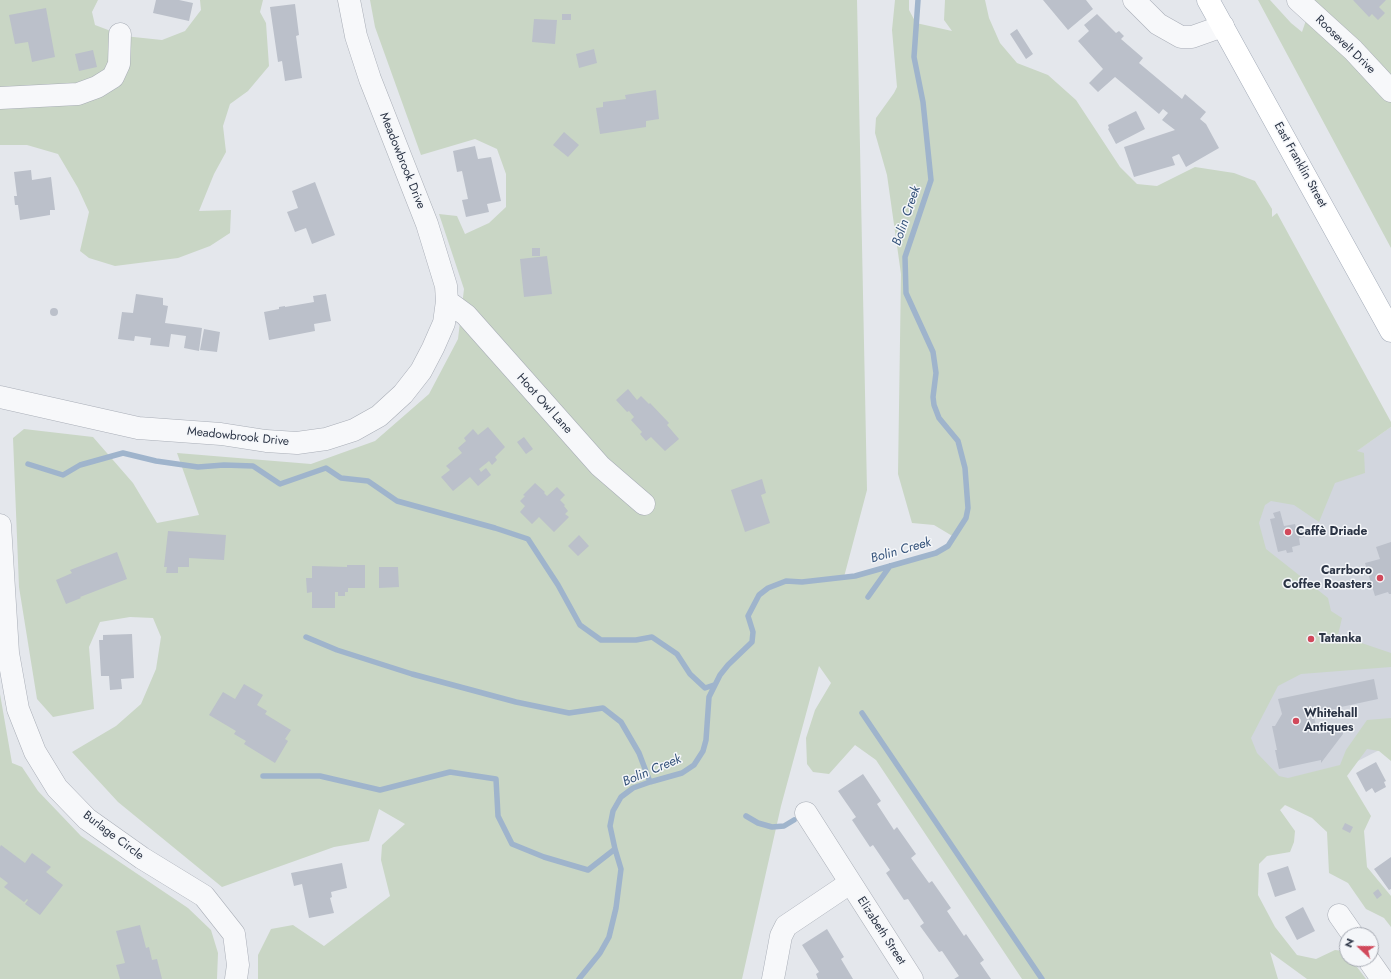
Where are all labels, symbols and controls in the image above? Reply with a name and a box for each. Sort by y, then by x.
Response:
street label: Roosevelt Drive [1312,13,1378,77]
street label: Meadowbrook Drive [376,111,428,211]
street label: East Franklin Street [1271,120,1329,210]
water label: Bolin Creek [890,184,924,248]
street label: Hoot Owl Lane [513,371,575,437]
street label: Meadowbrook Drive [186,424,290,450]
place label: Caffè Driade [1296,525,1367,539]
marker: Caffè Driade [1283,527,1293,537]
water label: Bolin Creek [869,535,933,567]
place label: Carrboro Coffee Roasters [1283,564,1372,592]
marker: Carrboro Coffee Roasters [1375,573,1385,583]
place label: Tatanka [1319,632,1362,646]
marker: Tatanka [1306,634,1316,644]
place label: Whitehall Antiques [1304,707,1357,735]
marker: Whitehall Antiques [1291,716,1301,726]
water label: Bolin Creek [620,752,684,790]
street label: Burlage Circle [80,809,146,863]
street label: Elizabeth Street [854,894,908,968]
north arrow [1339,927,1379,967]
text: N [1340,936,1358,950]

